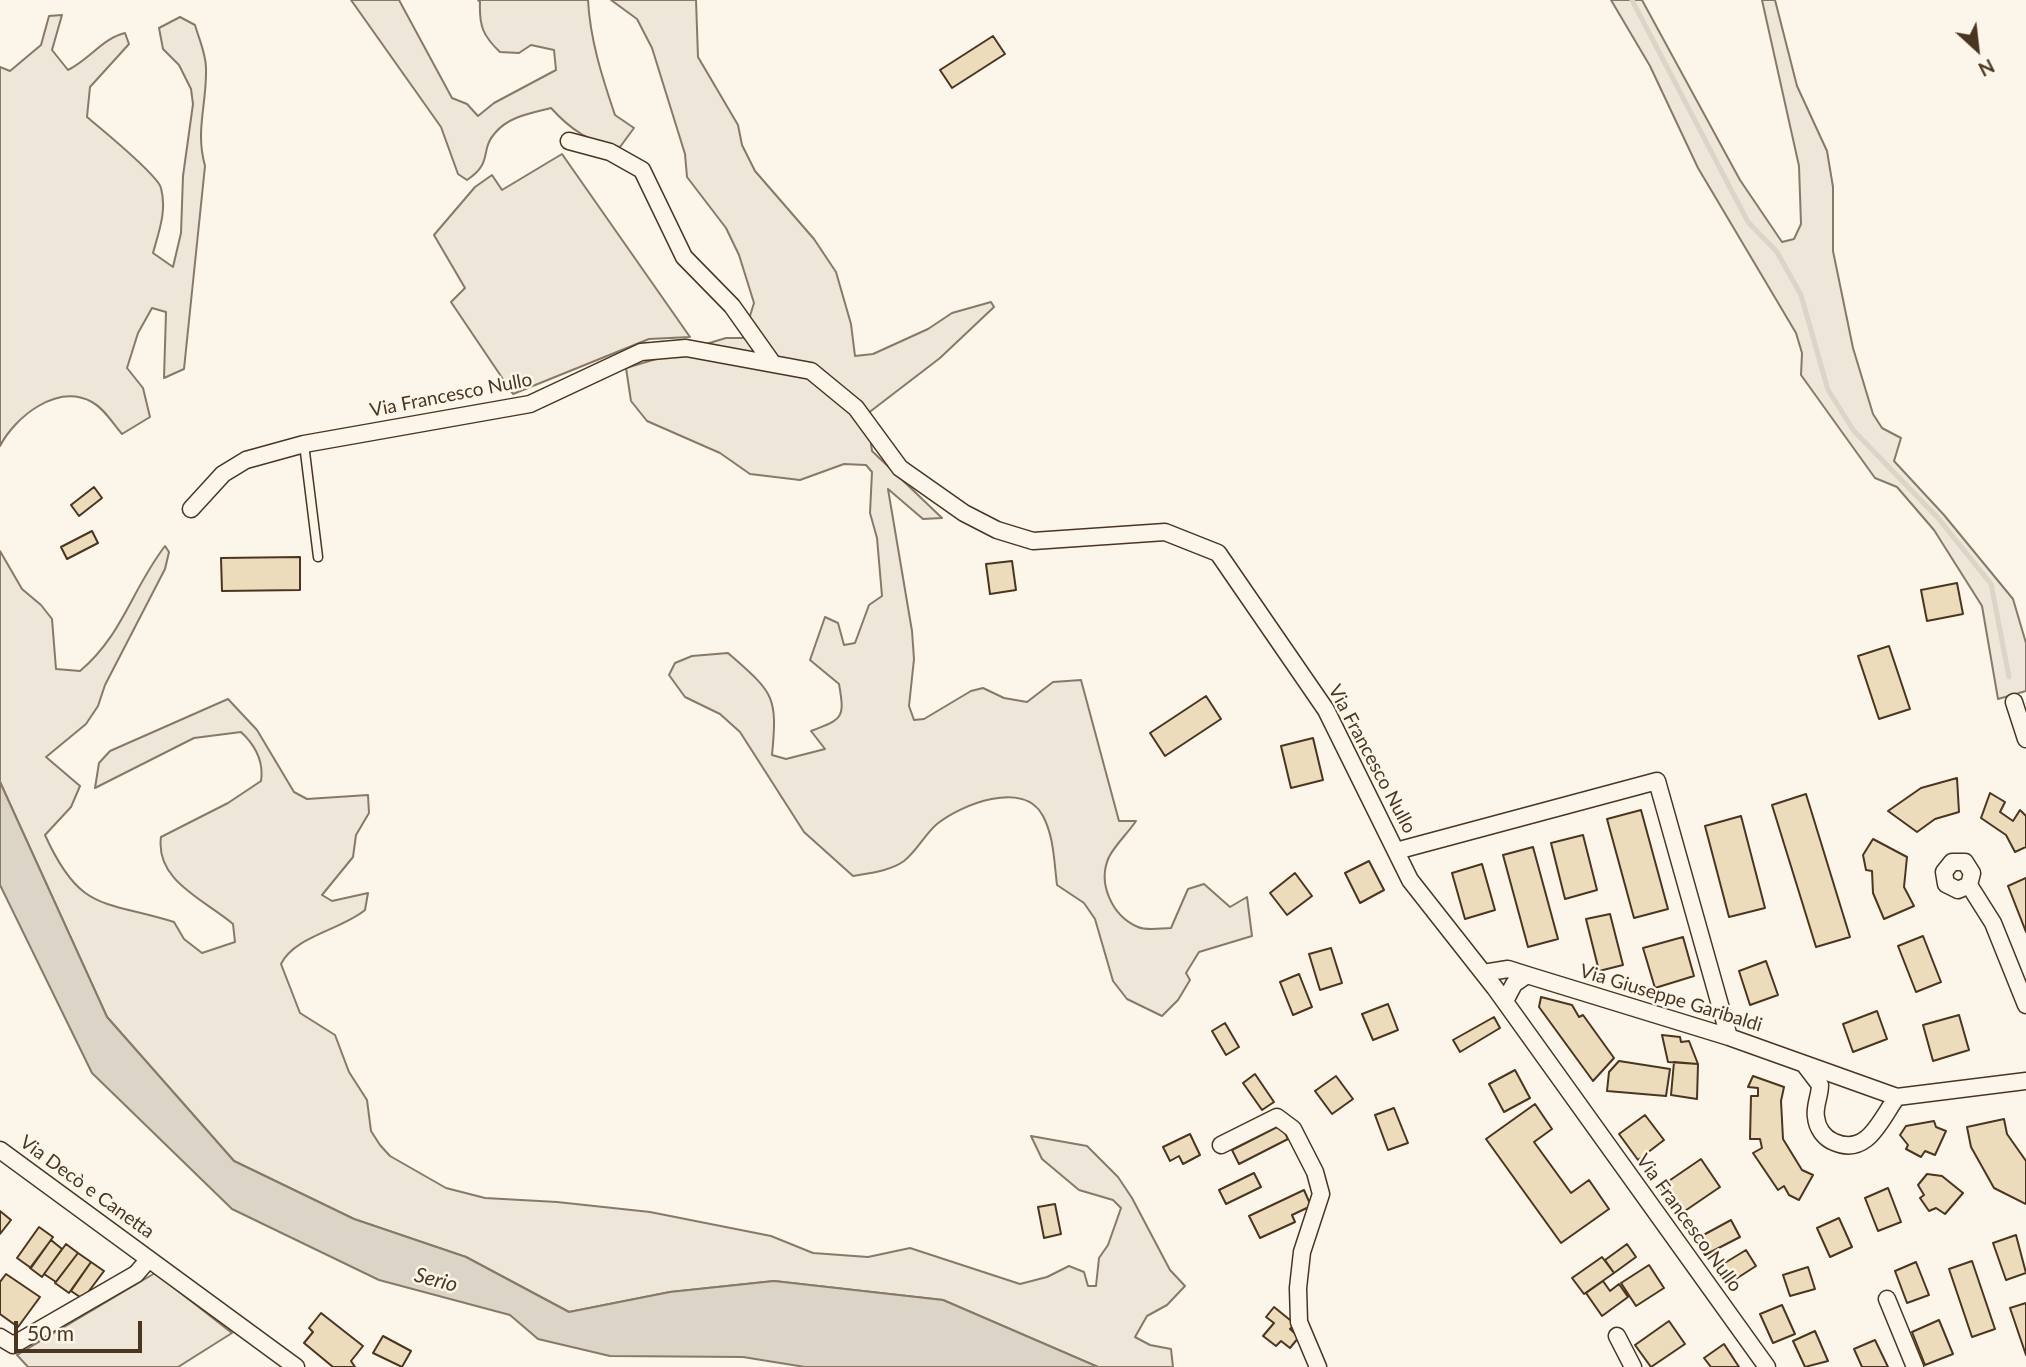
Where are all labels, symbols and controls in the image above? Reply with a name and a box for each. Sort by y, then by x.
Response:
north arrow [1942,14,2012,84]
text: N [1975,55,1999,82]
street label: Via Francesco Nullo [368,368,534,422]
street label: Via Francesco Nullo [1323,681,1421,837]
street label: Via Giuseppe Garibaldi [1577,959,1765,1037]
street label: Via Decò e Canetta [15,1131,159,1243]
street label: Via Francesco Nullo [1631,1150,1747,1296]
water label: Serio [412,1262,460,1298]
scale bar [18,1308,145,1352]
text: 50 m [27,1320,74,1345]

